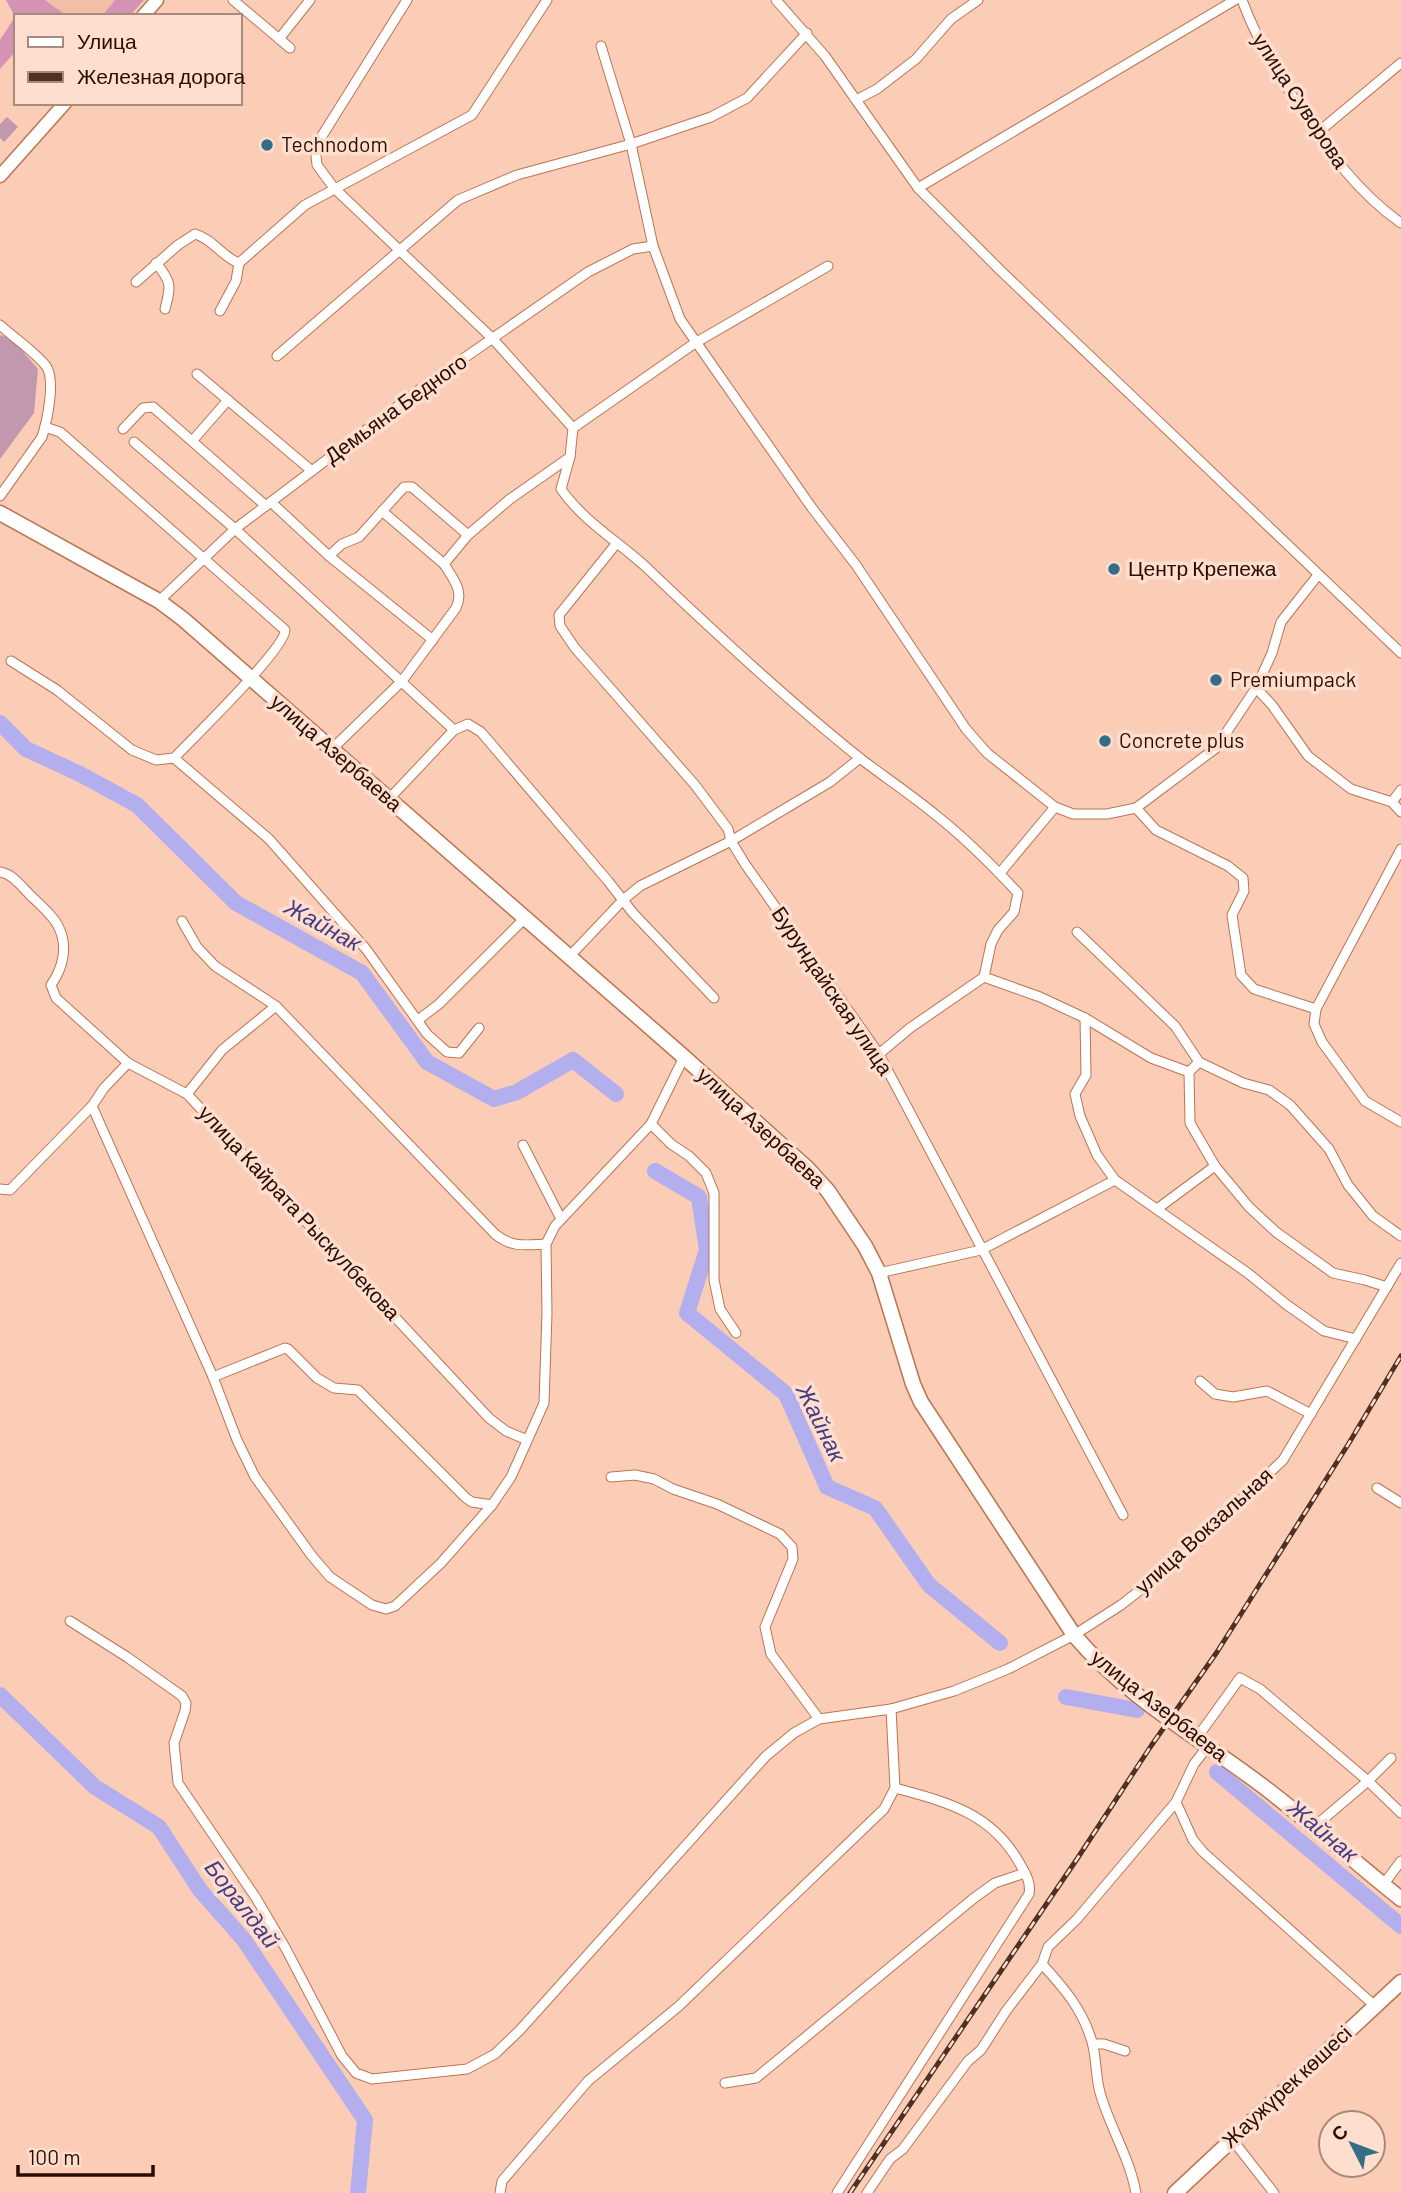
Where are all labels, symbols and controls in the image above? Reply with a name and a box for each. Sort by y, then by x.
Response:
legend [14,14,242,105]
text: Улица [77,28,137,53]
street label: улица Суворова [1248,28,1354,173]
text: Железная дорога [77,63,246,88]
place label: Technodom [281,131,388,156]
marker: Technodom [259,137,275,153]
street label: Демьяна Бедного [319,348,471,468]
place label: Центр Крепежа [1128,555,1277,580]
marker: Центр Крепежа [1106,561,1122,577]
place label: Premiumpack [1230,666,1356,691]
marker: Premiumpack [1208,672,1224,688]
street label: улица Азербаева [266,688,408,816]
place label: Concrete plus [1119,727,1244,752]
marker: Concrete plus [1097,733,1113,749]
water label: Жайнак [280,891,368,957]
street label: Бурундайская улица [768,901,899,1079]
street label: улица Азербаева [693,1061,832,1193]
street label: улица Кайрата Рыскулбекова [194,1100,406,1325]
water label: Жайнак [791,1378,853,1467]
street label: улица Вокзальная [1129,1462,1277,1598]
street label: улица Азербаева [1087,1644,1233,1766]
water label: Жайнак [1282,1792,1365,1868]
water label: Боралдай [200,1854,286,1953]
street label: Жаужүрек көшесі [1216,2020,1356,2152]
north arrow [1317,2109,1387,2179]
text: С [1326,2119,1352,2145]
scale bar [18,2134,152,2178]
text: 100 m [28,2144,81,2169]

